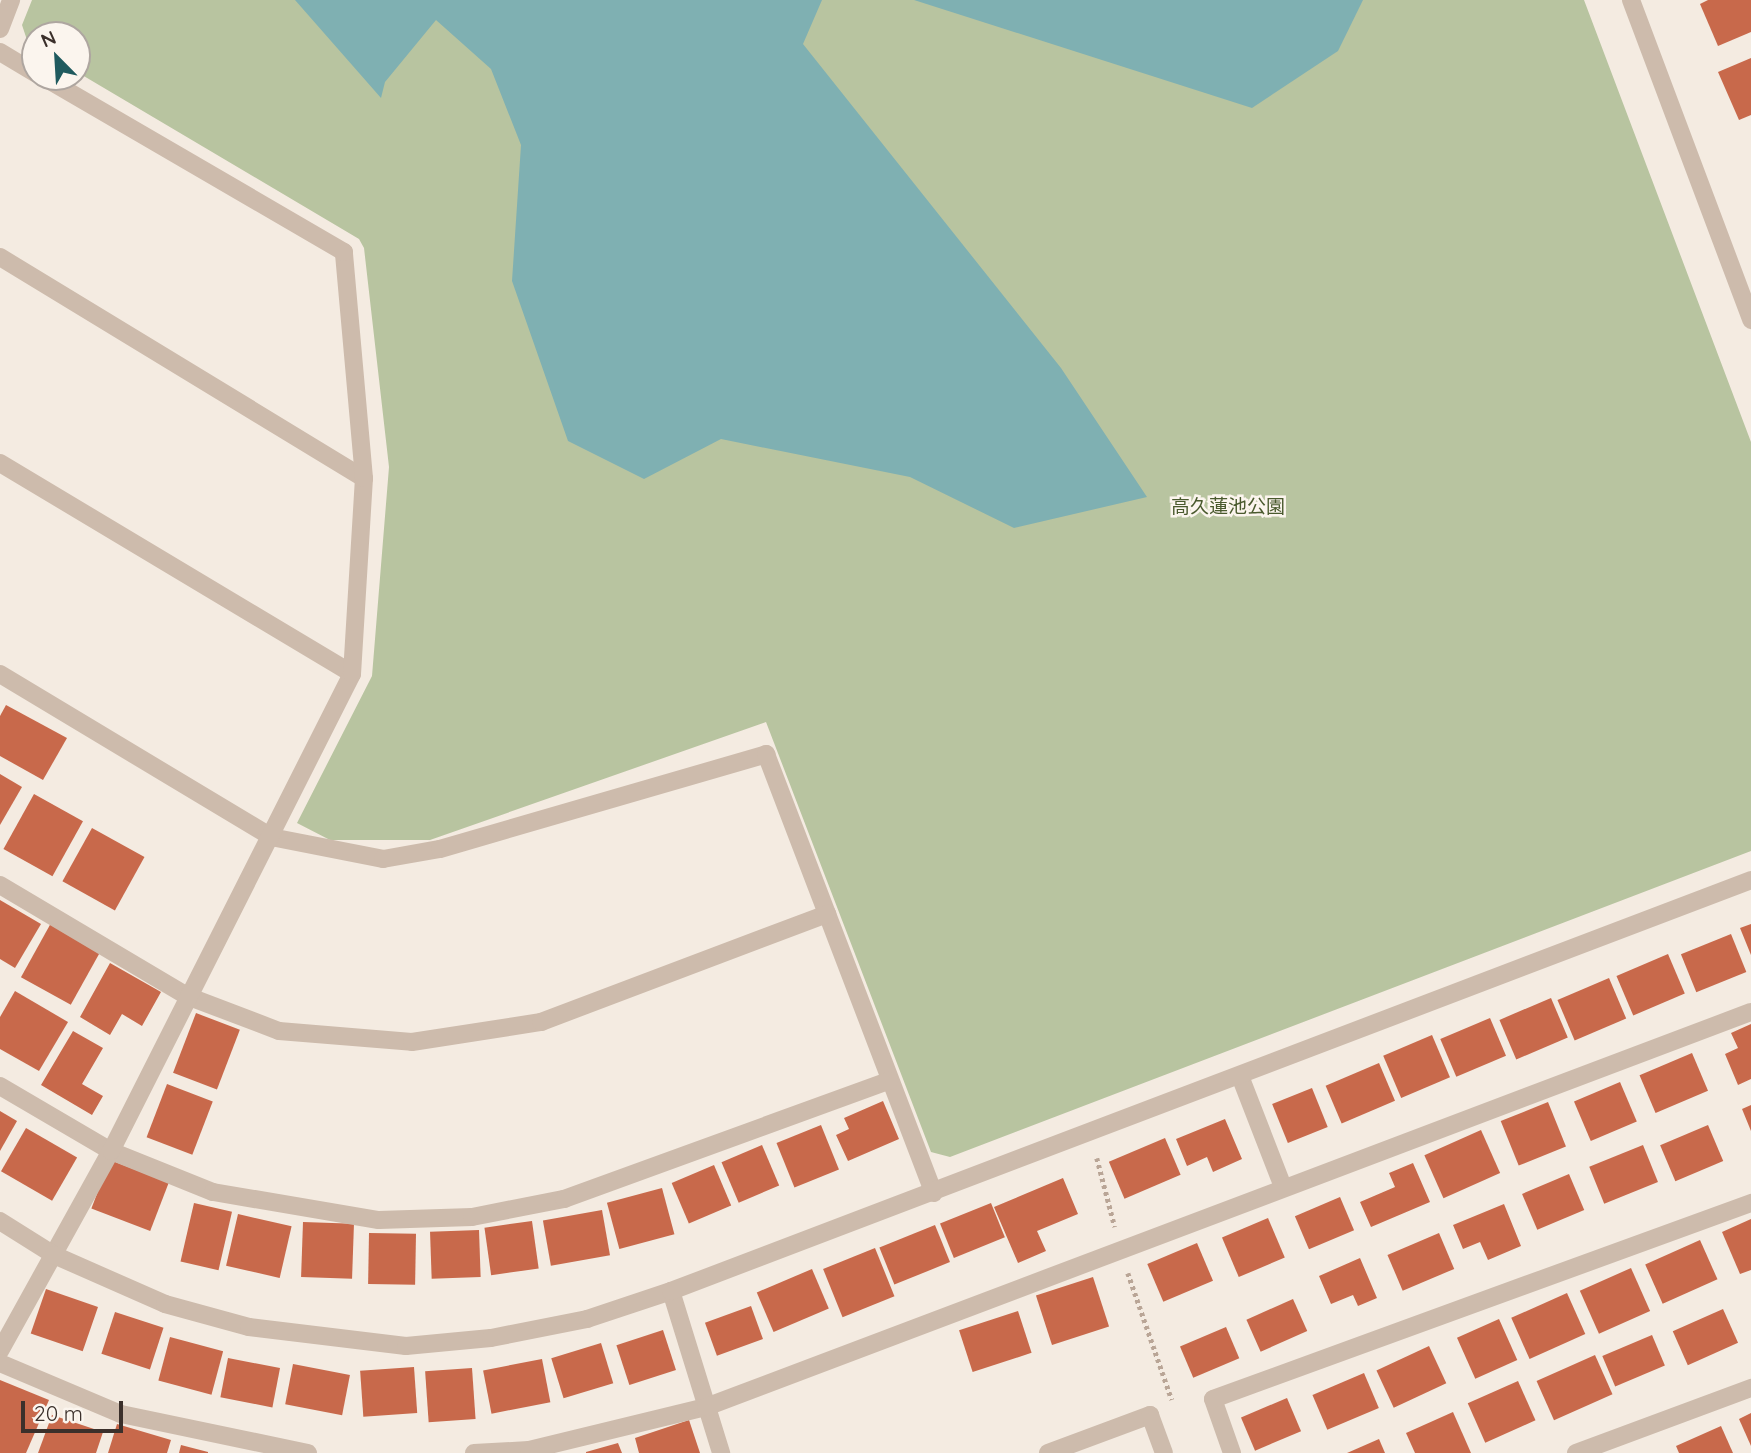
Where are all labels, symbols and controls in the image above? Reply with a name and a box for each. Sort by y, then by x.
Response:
north arrow [21,21,91,91]
text: N [37,25,60,52]
park label: 高久蓮池公園 [1171,496,1285,518]
scale bar [24,1386,126,1430]
text: 20 m [34,1400,83,1426]

